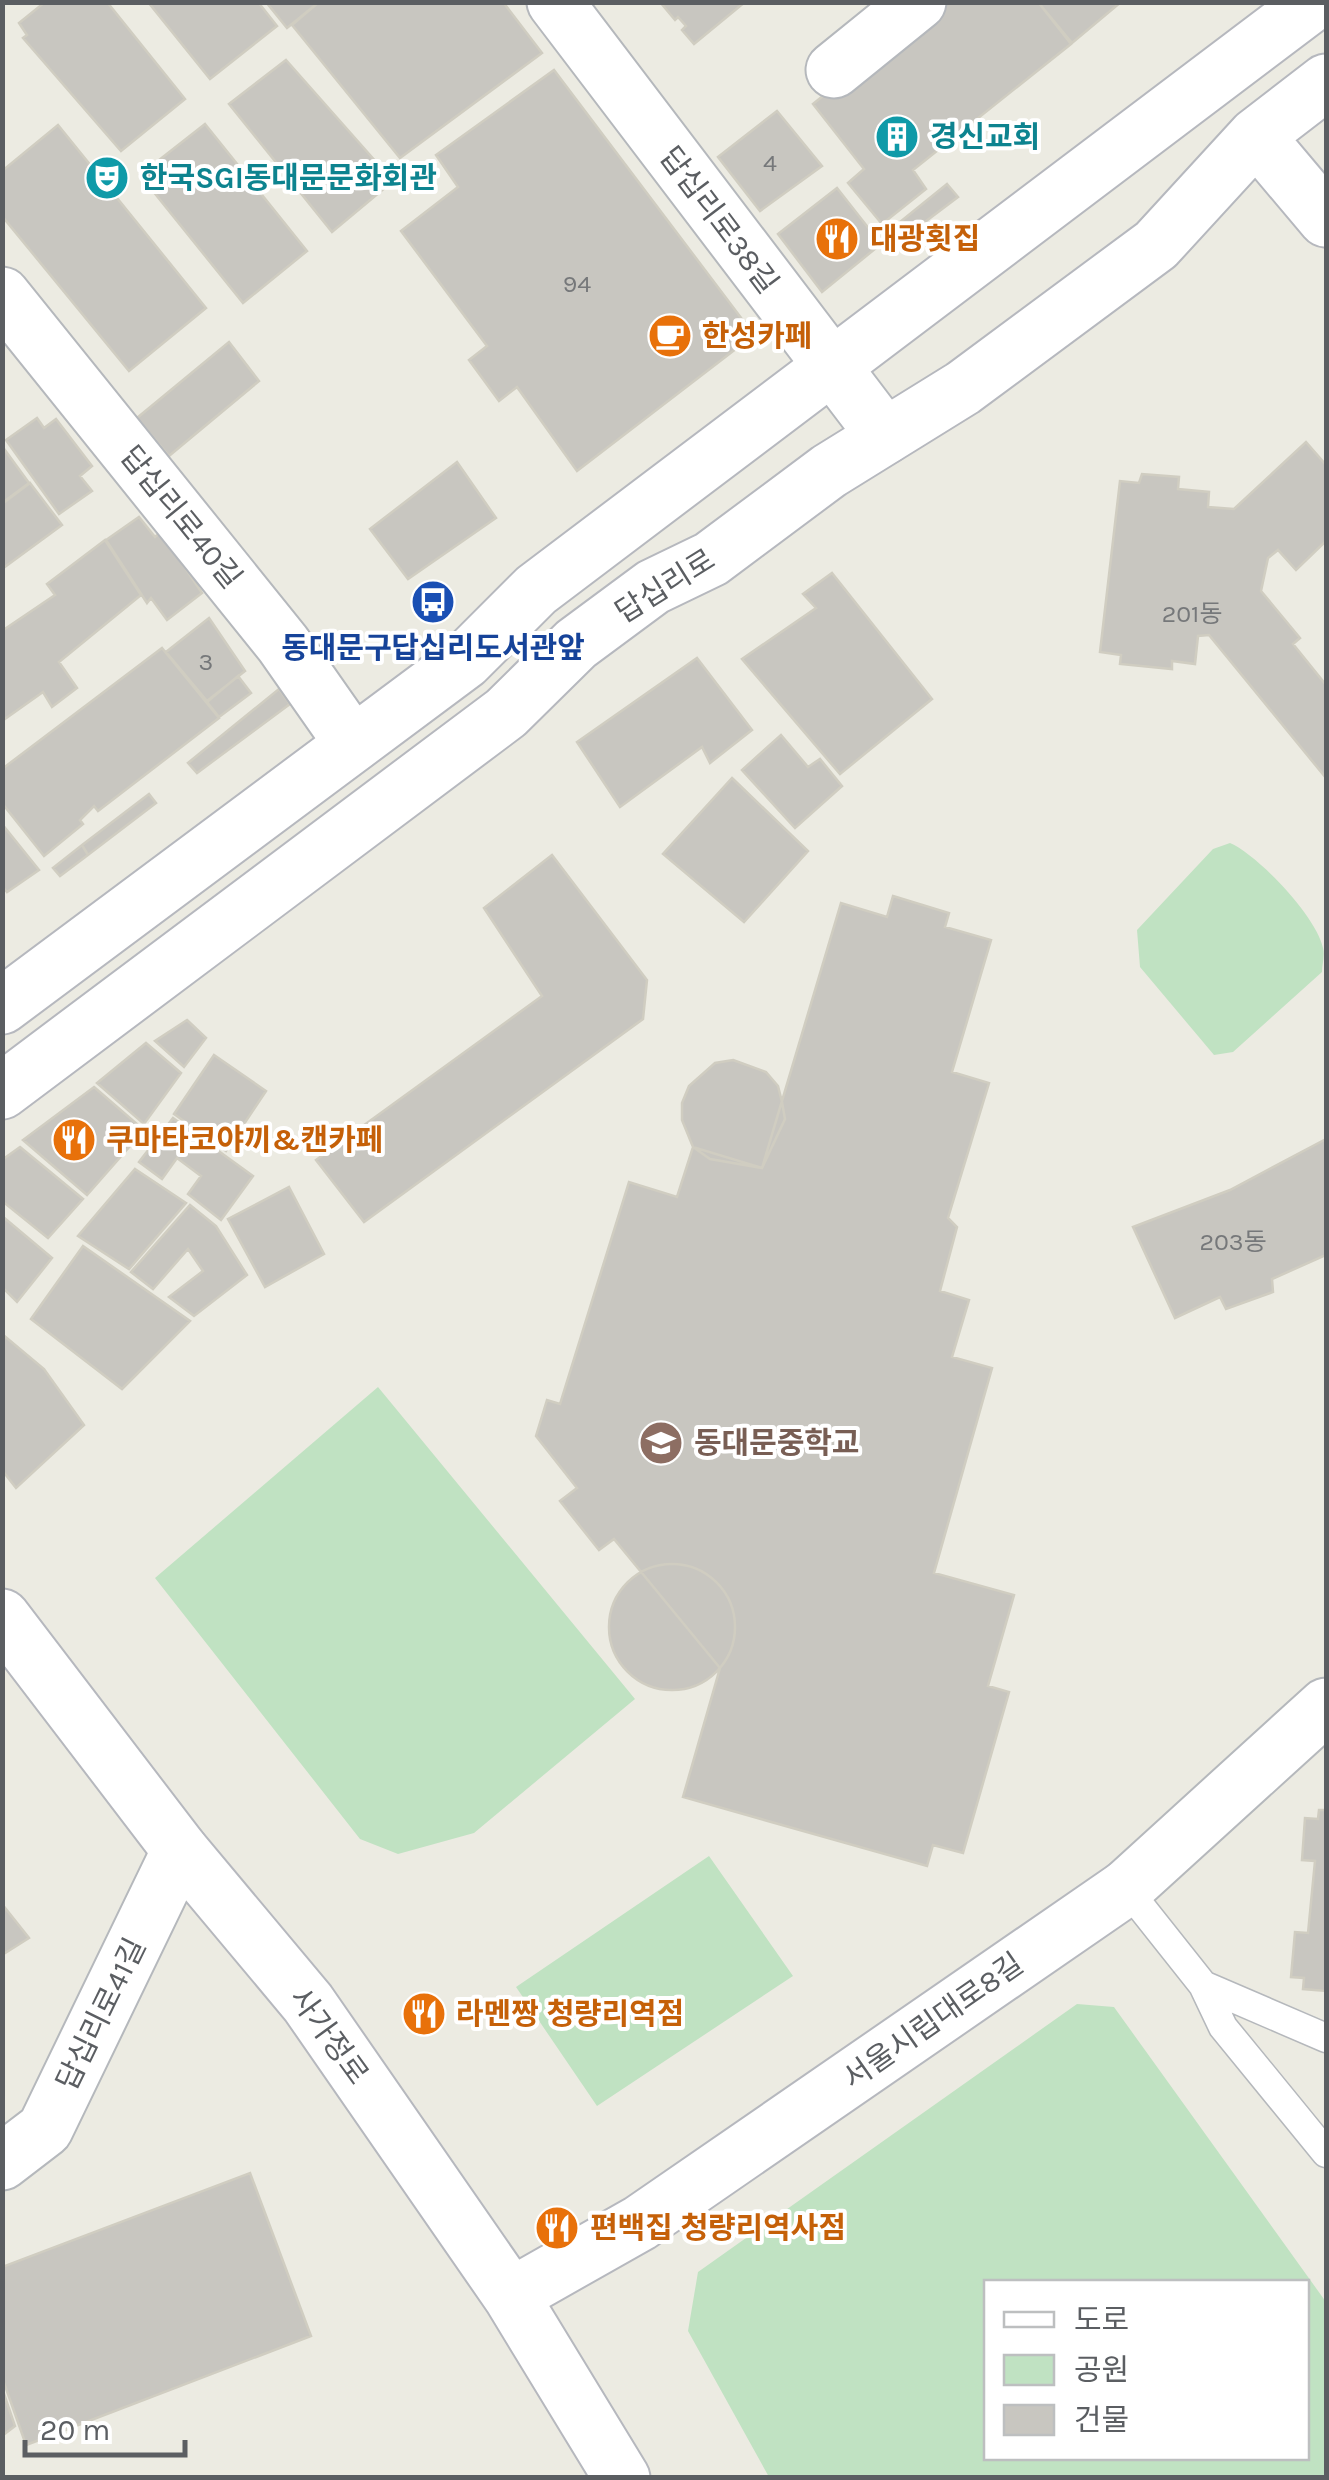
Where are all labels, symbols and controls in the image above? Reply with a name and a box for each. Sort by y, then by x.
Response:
building icon: 경신교회 [874,114,920,160]
place label: 경신교회 [930,119,1040,155]
street label: 답십리로38길 [652,140,786,300]
house number: 4 [763,148,777,177]
theatre icon: 한국SGI동대문문화회관 [84,155,130,201]
place label: 한국SGI동대문문화회관 [140,160,437,196]
restaurant icon: 대광횟집 [814,216,860,262]
place label: 대광횟집 [870,221,980,257]
house number: 94 [563,269,591,298]
cafe icon: 한성카페 [647,313,693,359]
place label: 한성카페 [702,318,812,354]
street label: 답십리로40길 [113,439,249,595]
street label: 답십리로 [609,541,721,631]
bus stop icon: 동대문구답십리도서관앞 [410,579,456,625]
house number: 201동 [1162,599,1222,628]
place label: 동대문구답십리도서관앞 [281,630,585,666]
house number: 3 [199,647,213,676]
restaurant icon: 쿠마타코야끼&캔카페 [51,1117,97,1163]
place label: 쿠마타코야끼&캔카페 [106,1122,383,1158]
house number: 203동 [1199,1227,1267,1256]
school or university icon: 동대문중학교 [638,1420,684,1466]
place label: 동대문중학교 [694,1425,860,1461]
street label: 답십리로41길 [49,1932,153,2096]
street label: 서울시립대로8길 [836,1946,1030,2096]
street label: 사가정로 [282,1981,376,2091]
restaurant icon: 라멘짱 청량리역점 [401,1991,447,2037]
place label: 라멘짱 청량리역점 [456,1996,684,2032]
restaurant icon: 편백집 청량리역사점 [534,2205,580,2251]
place label: 편백집 청량리역사점 [590,2210,846,2246]
legend [984,2280,1309,2460]
text: 도로 [1074,2302,1129,2338]
text: 공원 [1074,2352,1129,2388]
scale bar [25,2395,185,2457]
text: 건물 [1074,2402,1129,2438]
text: 20 m [40,2412,110,2448]

